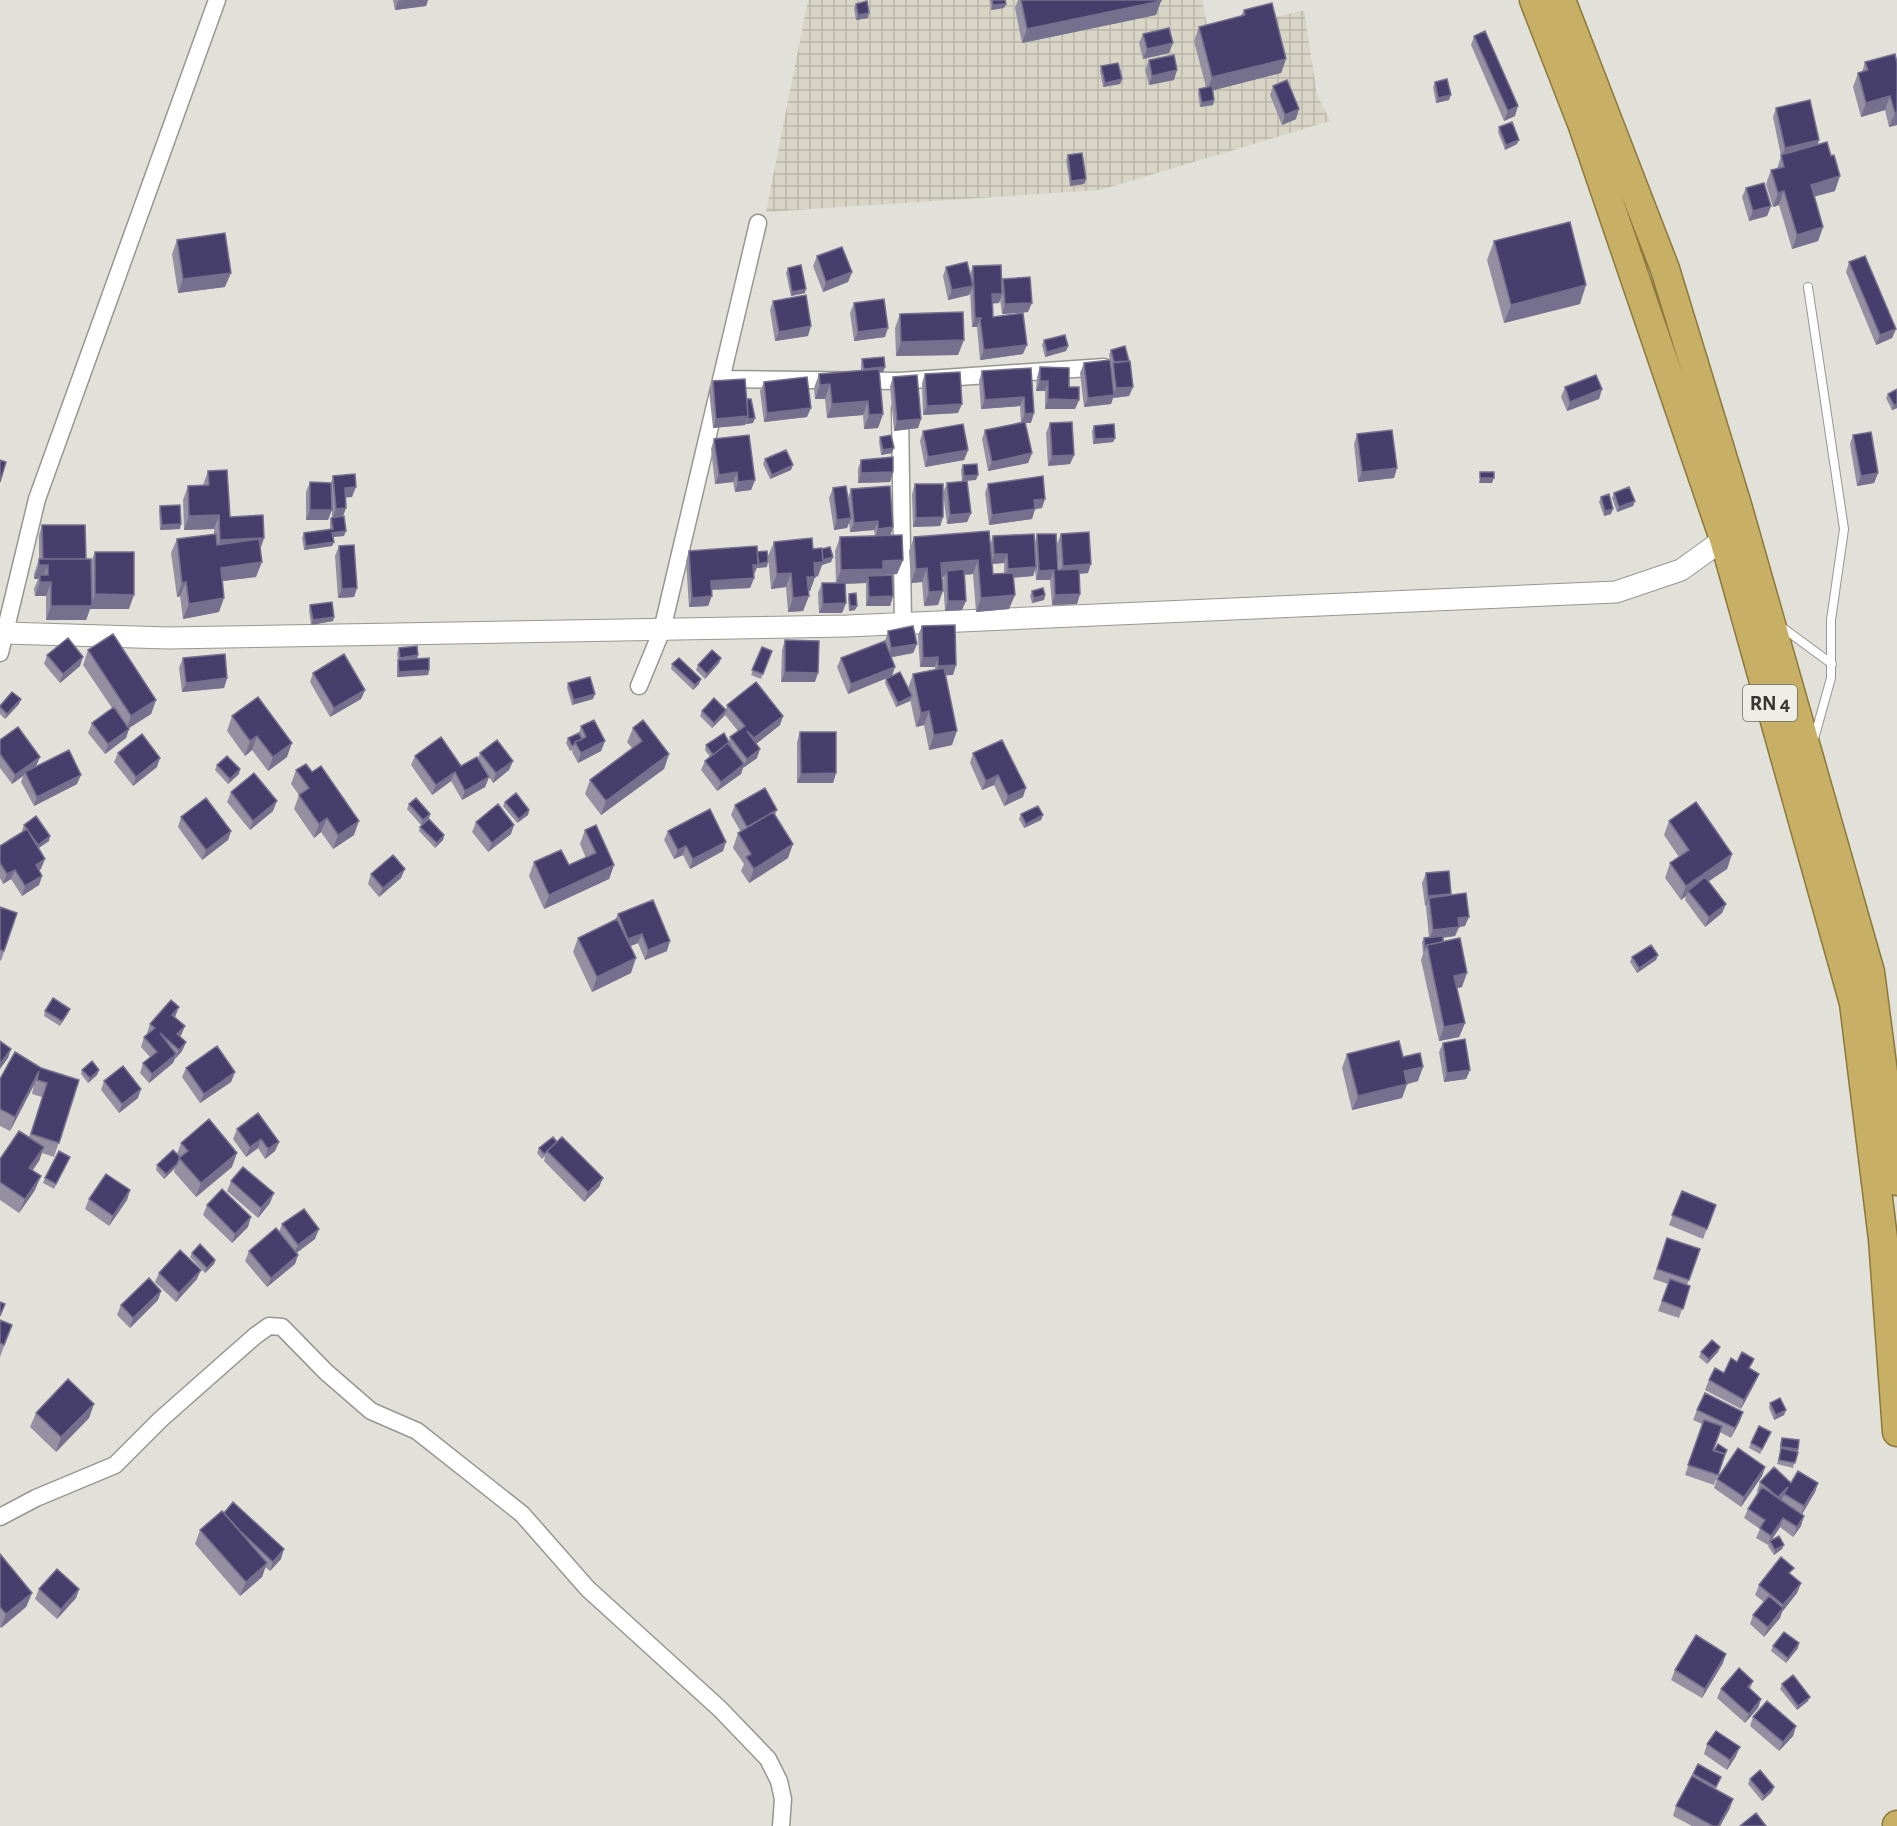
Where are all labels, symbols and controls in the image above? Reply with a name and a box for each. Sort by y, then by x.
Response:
road number: RN 4 [1743,685,1797,721]

